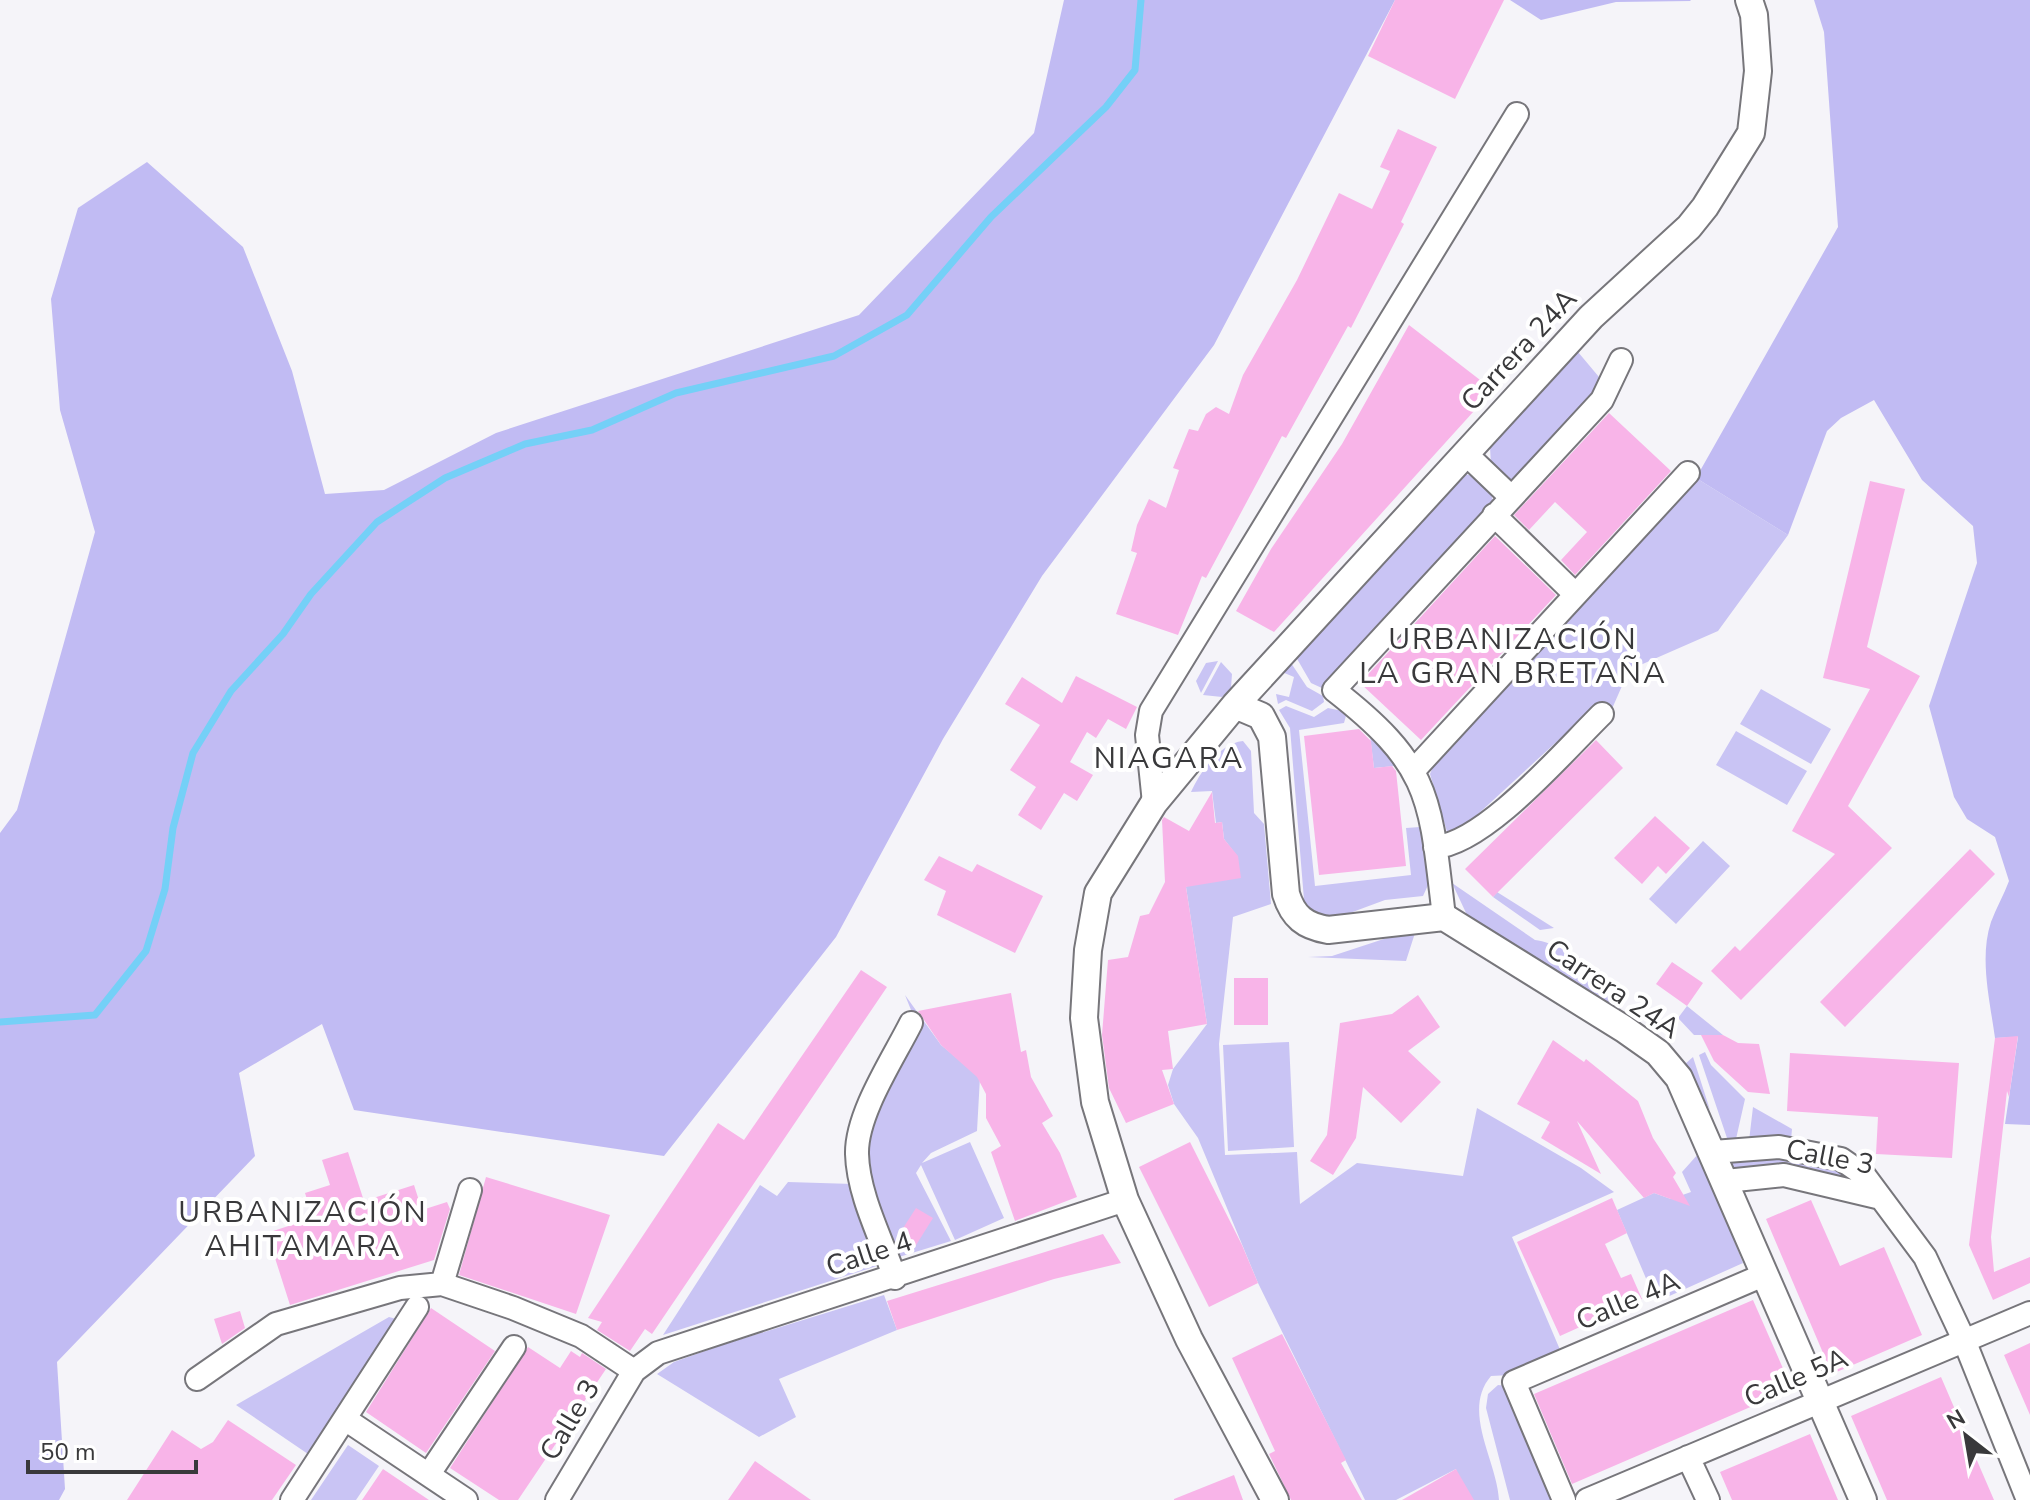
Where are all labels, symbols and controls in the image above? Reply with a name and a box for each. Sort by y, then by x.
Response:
street label: Carrera 24A [1453,281,1585,419]
district label: URBANIZACIÓN LA GRAN BRETAÑA [1359,619,1667,694]
district label: NIAGARA [1094,738,1244,779]
street label: Carrera 24A [1539,930,1687,1048]
street label: Calle 3 [1783,1130,1877,1184]
district label: URBANIZACIÓN AHITAMARA [178,1192,428,1267]
street label: Calle 4 [821,1222,917,1286]
street label: Calle 4A [1570,1262,1686,1340]
street label: Calle 5A [1738,1339,1854,1417]
street label: Calle 3 [531,1372,609,1468]
north arrow [1926,1396,2006,1476]
text: N [1941,1403,1971,1437]
scale bar [28,1424,196,1474]
text: 50 m [40,1436,96,1468]

